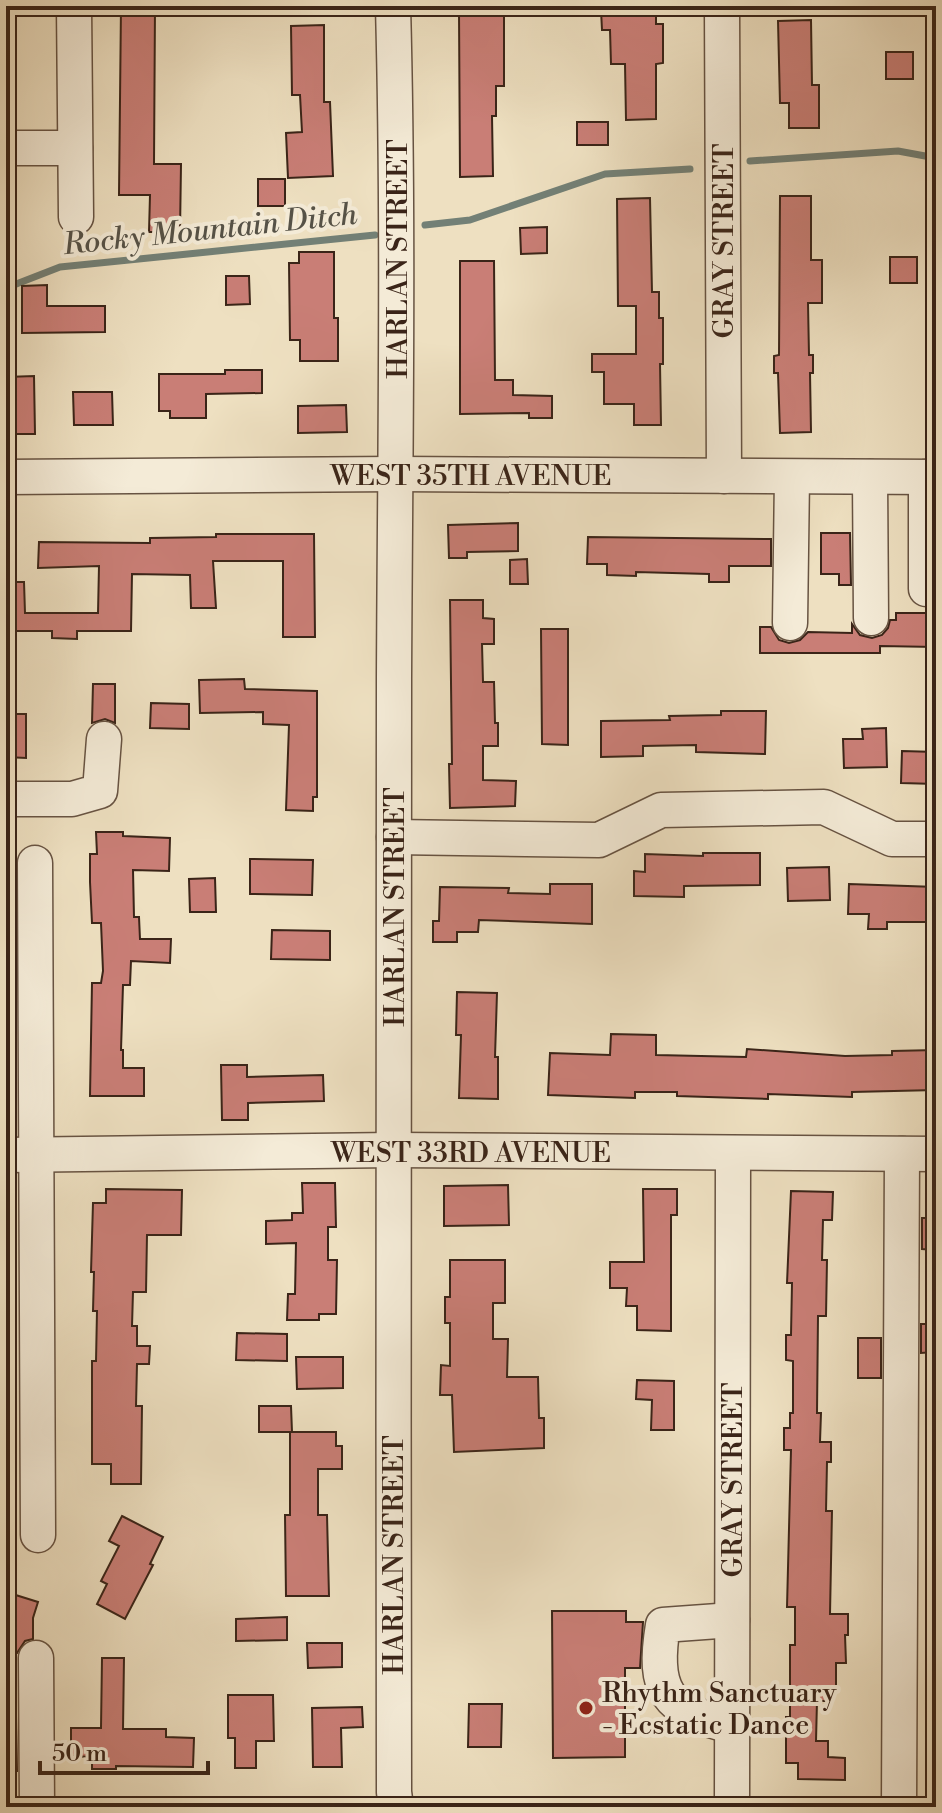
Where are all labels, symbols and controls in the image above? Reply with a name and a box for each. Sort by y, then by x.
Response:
street label: HARLAN STREET [381,139,416,379]
street label: GRAY STREET [707,143,742,339]
water label: Rocky Mountain Ditch [60,196,359,264]
street label: WEST 35TH AVENUE [329,459,612,494]
street label: HARLAN STREET [378,787,413,1027]
street label: WEST 33RD AVENUE [330,1136,611,1171]
street label: GRAY STREET [716,1382,751,1578]
street label: HARLAN STREET [377,1435,412,1675]
place label: Rhythm Sanctuary - Ecstatic Dance [602,1676,837,1743]
marker: Rhythm Sanctuary - Ecstatic Dance [577,1699,595,1717]
scale bar [40,1725,208,1775]
text: 50 m [52,1739,107,1769]

